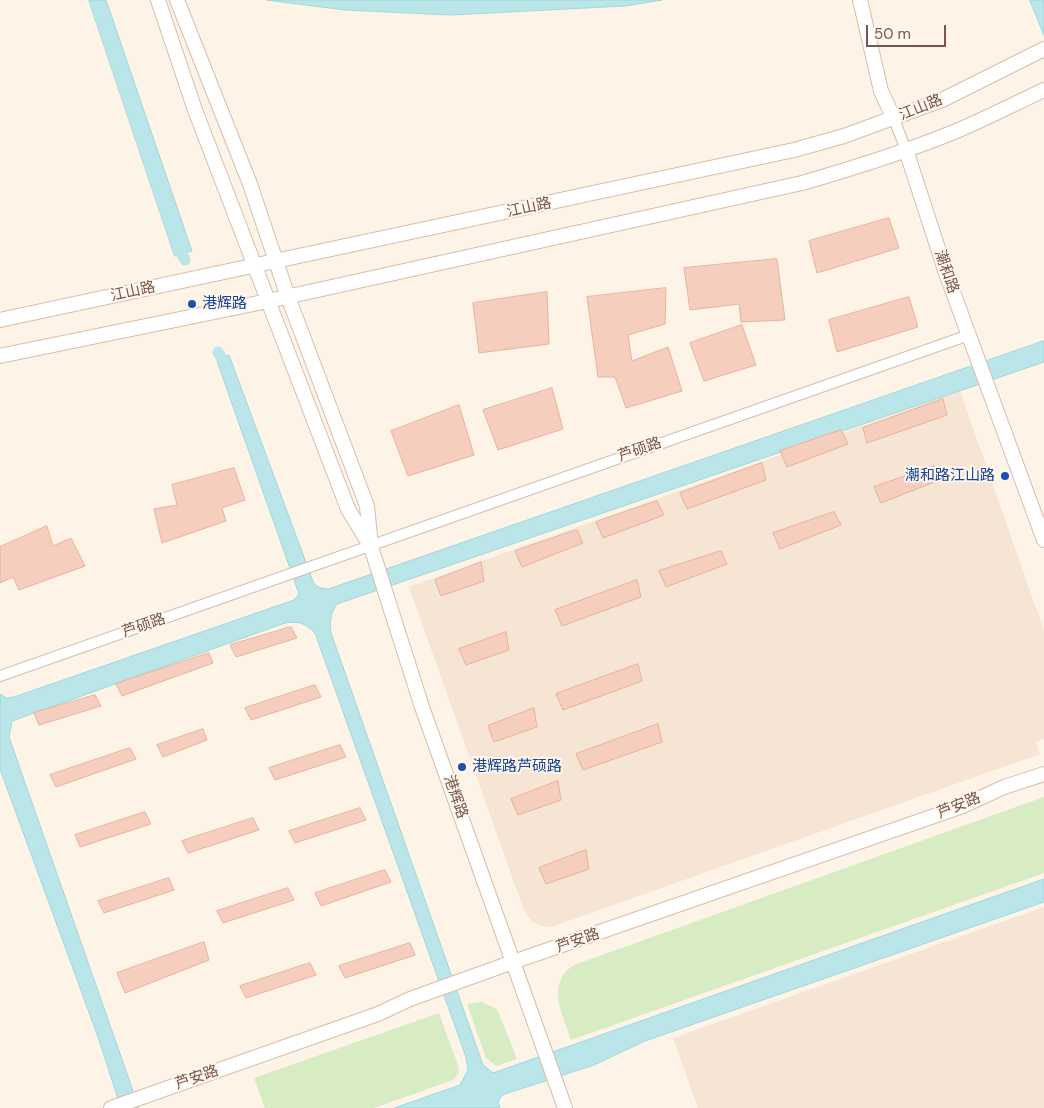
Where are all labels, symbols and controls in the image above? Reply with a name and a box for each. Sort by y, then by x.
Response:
scale bar [869,15,949,47]
text: 50 m [874,24,911,44]
street label: 江山路 [897,91,945,125]
street label: 江山路 [505,195,553,221]
street label: 潮和路 [930,248,962,296]
street label: 江山路 [109,279,157,305]
place label: 港辉路 [202,295,247,313]
marker: 港辉路 [186,298,198,310]
street label: 芦硕路 [616,434,664,466]
place label: 潮和路江山路 [905,467,995,485]
marker: 潮和路江山路 [999,470,1011,482]
street label: 芦硕路 [120,610,168,642]
place label: 港辉路芦硕路 [472,758,562,776]
marker: 港辉路芦硕路 [456,761,468,773]
street label: 港辉路 [439,773,471,821]
street label: 芦安路 [935,789,983,823]
street label: 芦安路 [554,925,602,957]
street label: 芦安路 [173,1062,221,1094]

